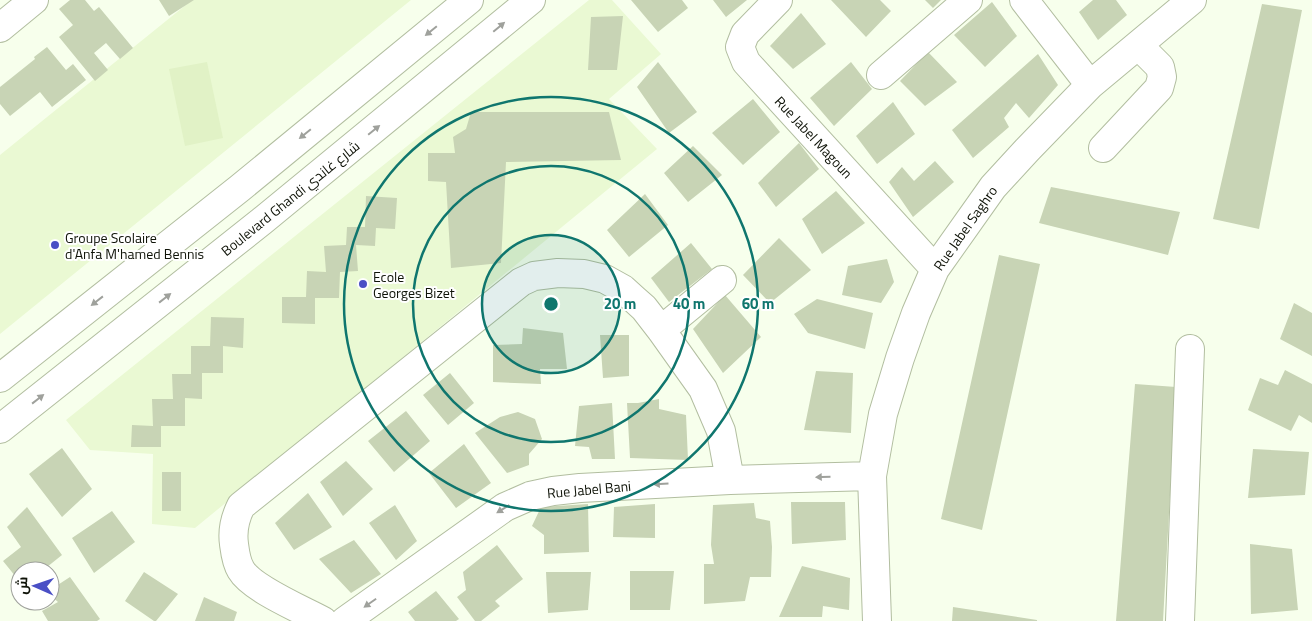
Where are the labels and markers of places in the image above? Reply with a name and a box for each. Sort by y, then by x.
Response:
place label: Groupe Scolaire d'Anfa M'hamed Bennis [65,227,204,264]
marker: Groupe Scolaire d'Anfa M'hamed Bennis [49,239,61,251]
place label: Ecole Georges Bizet [373,266,455,303]
marker: Ecole Georges Bizet [357,278,369,290]
centre of rings [542,295,560,313]

